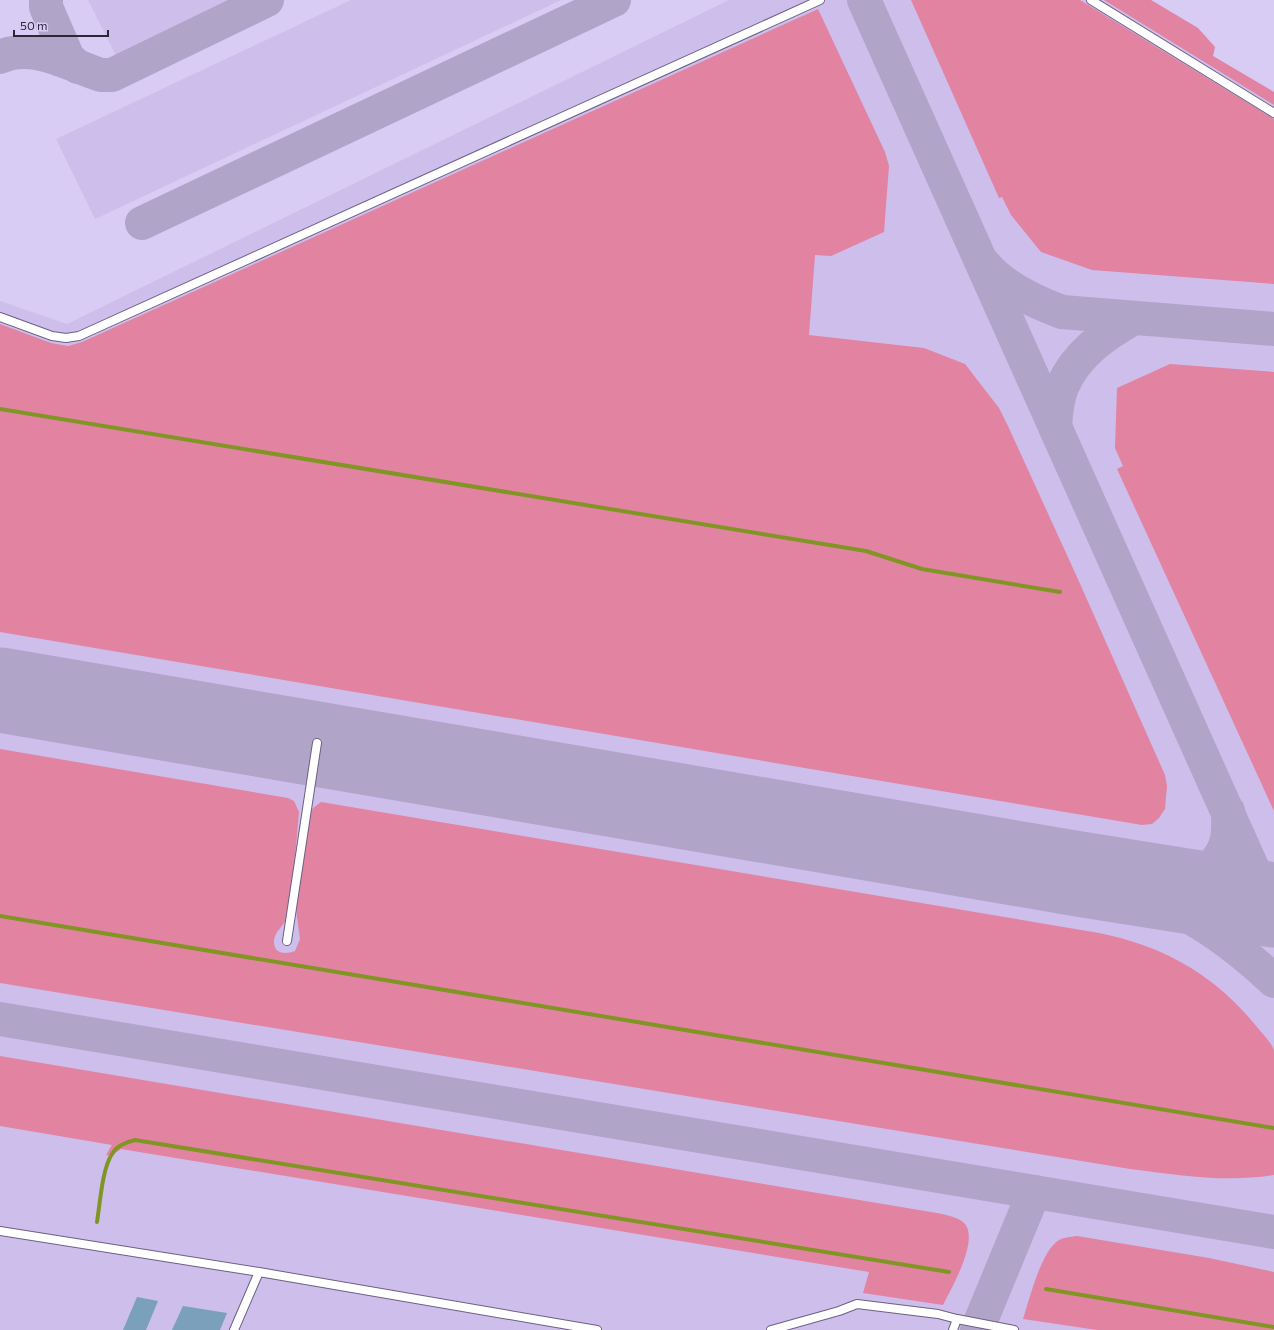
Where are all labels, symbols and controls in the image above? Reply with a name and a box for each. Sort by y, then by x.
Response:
scale bar [14,12,108,38]
text: 50 m [20,18,48,32]

